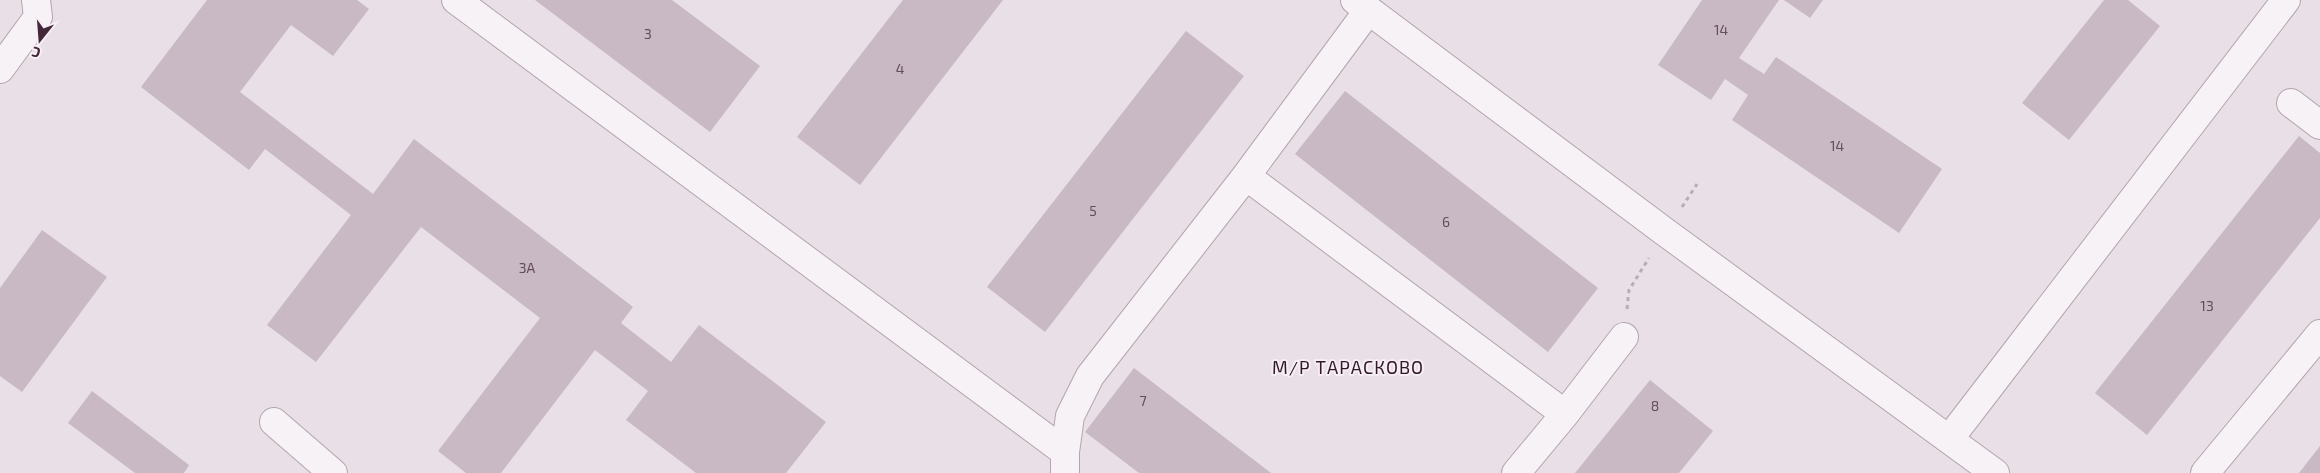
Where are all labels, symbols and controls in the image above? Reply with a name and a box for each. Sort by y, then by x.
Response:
north arrow [15,15,65,65]
house number: 14 [1714,21,1728,38]
house number: 3 [644,25,652,42]
text: С [30,44,42,62]
house number: 4 [896,60,904,77]
house number: 14 [1830,137,1844,154]
house number: 5 [1089,202,1097,219]
house number: 6 [1442,213,1450,230]
house number: 3А [519,259,536,276]
house number: 13 [2200,297,2214,314]
district label: М/Р ТАРАСКОВО [1272,356,1424,378]
house number: 7 [1139,392,1147,409]
house number: 8 [1651,397,1659,414]

